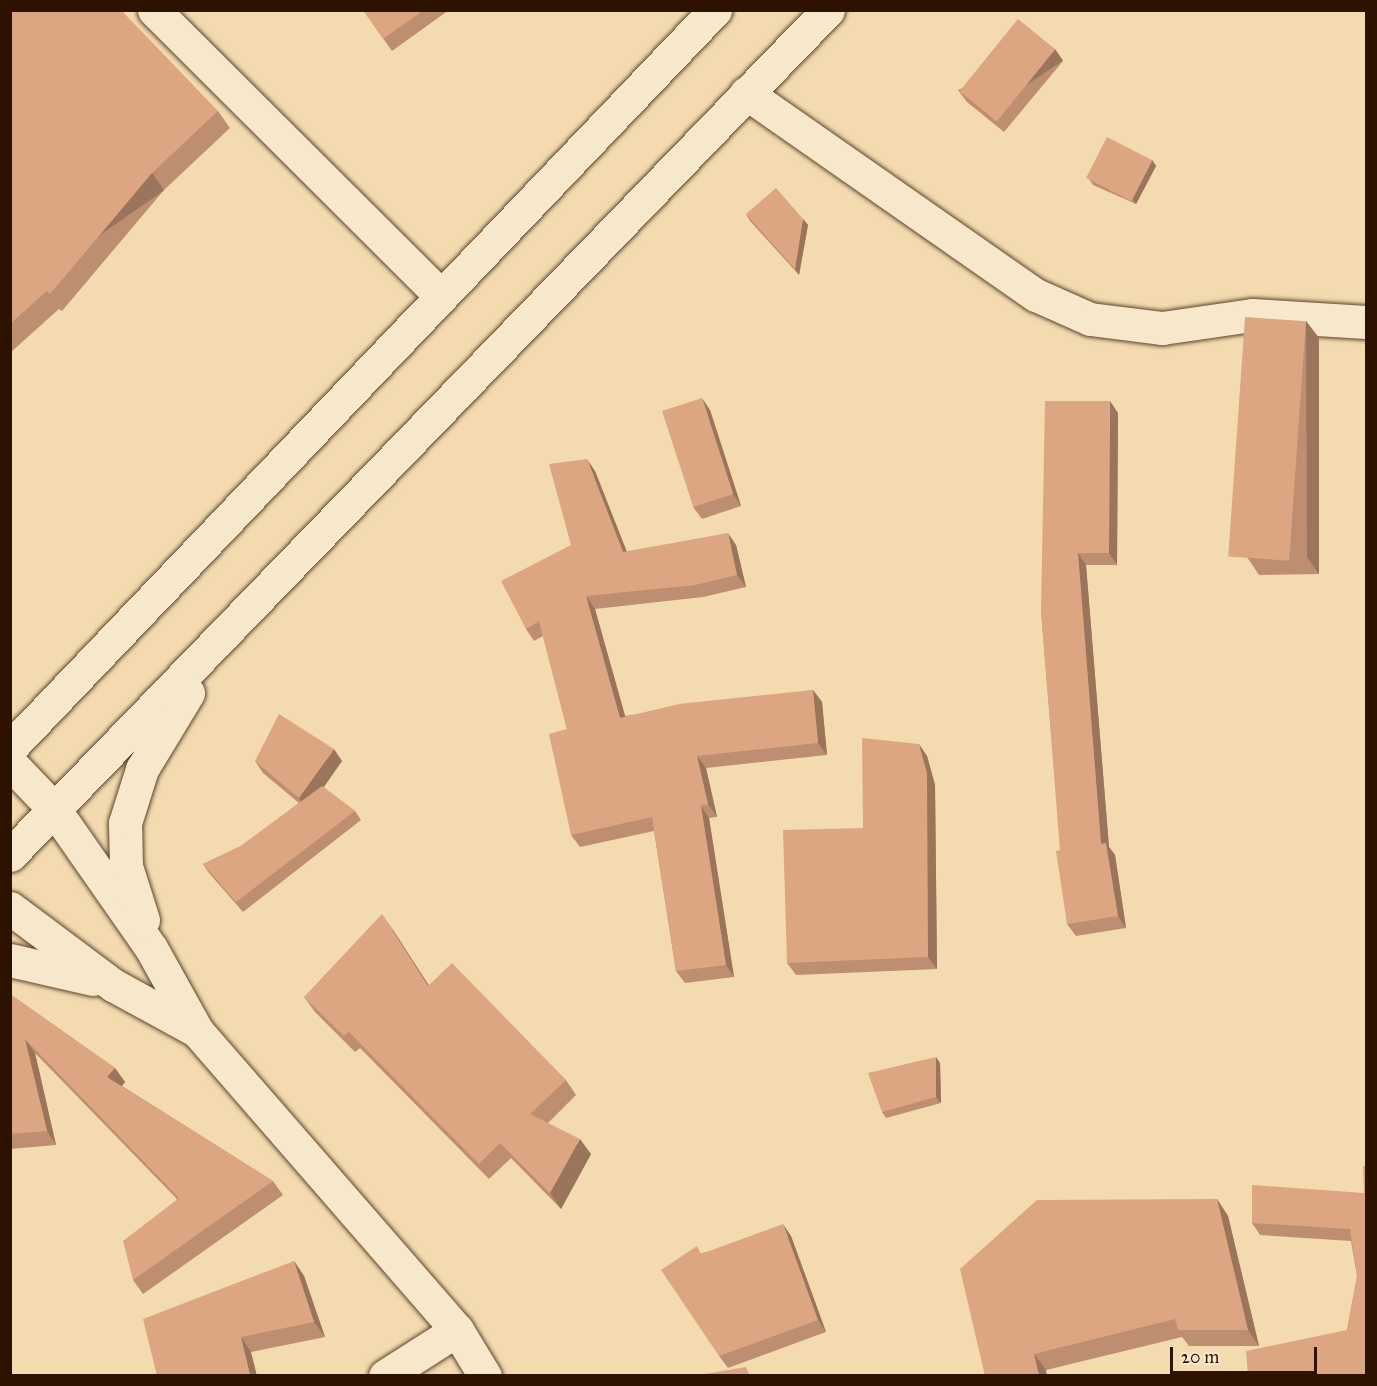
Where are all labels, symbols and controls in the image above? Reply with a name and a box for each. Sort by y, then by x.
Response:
scale bar [1173,1335,1320,1373]
text: 20 m [1181,1346,1219,1368]

